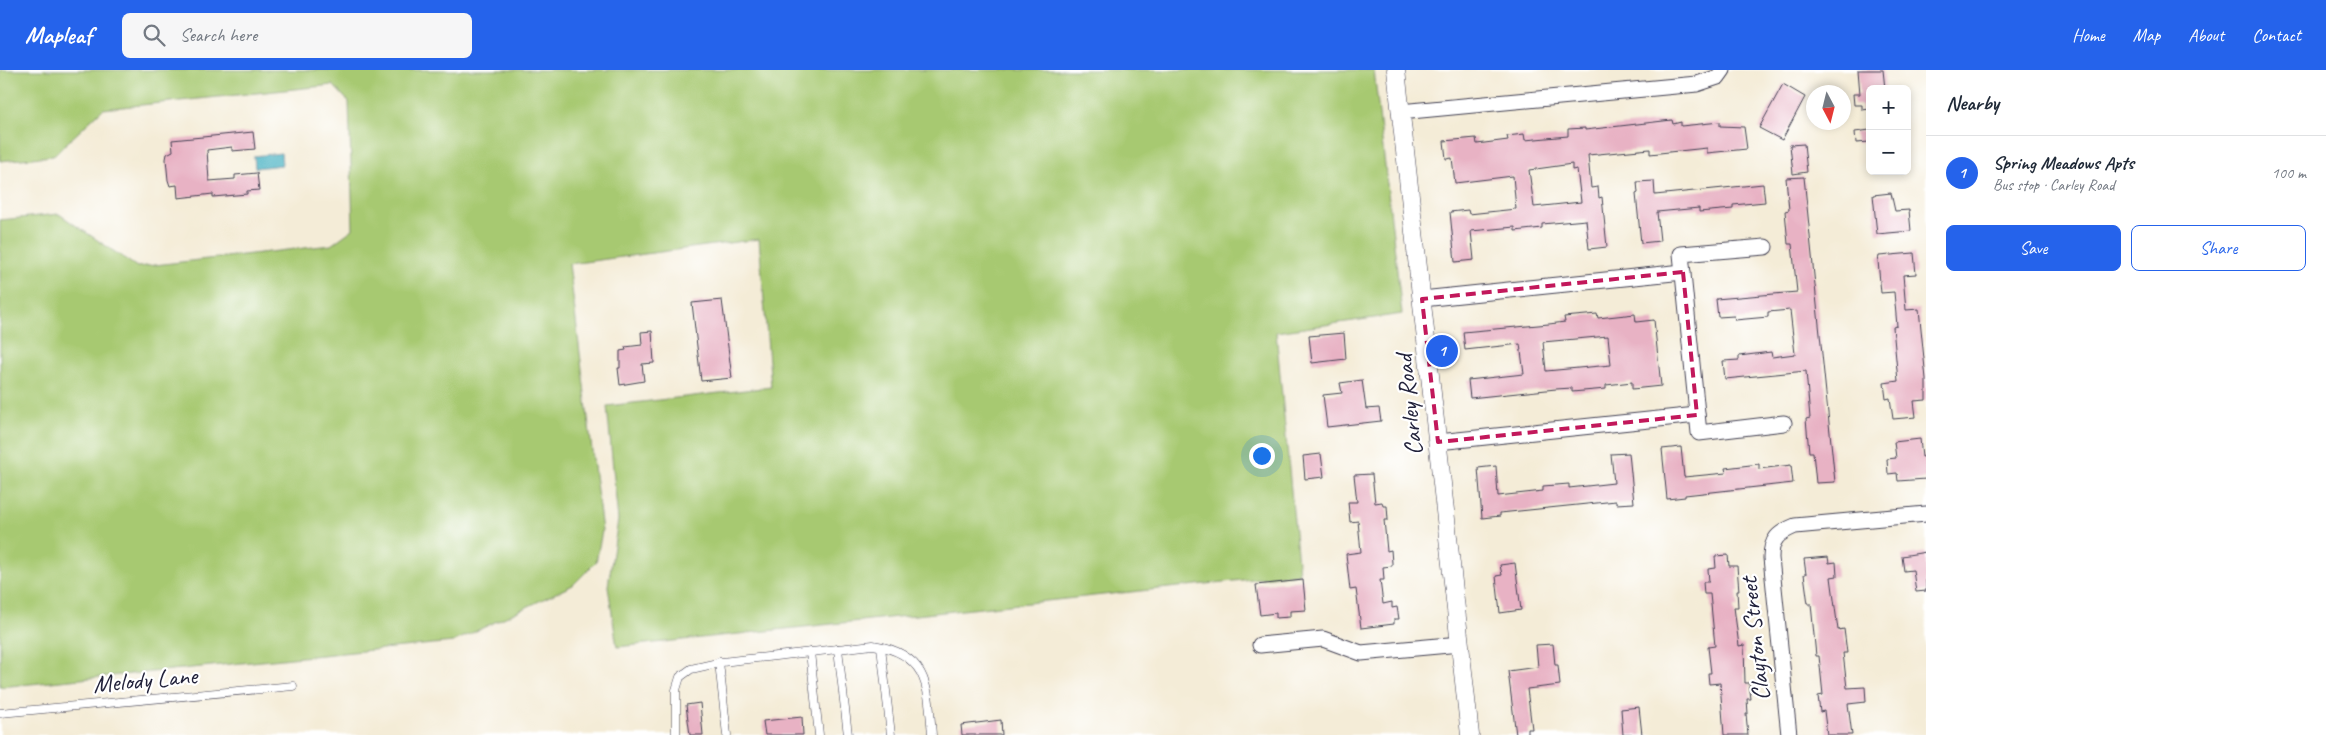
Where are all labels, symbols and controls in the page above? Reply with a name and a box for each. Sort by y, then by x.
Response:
search box [122,13,472,58]
text: Mapleaf [25,20,92,50]
icon: search [140,21,168,49]
text: Search here [180,23,257,47]
text: Home [2072,24,2105,46]
text: Map [2133,24,2160,46]
text: About [2188,24,2224,46]
text: Contact [2252,24,2301,46]
north arrow [1806,85,1851,130]
map controls [1866,85,1911,175]
button: + [1866,85,1911,130]
text: Nearby [1946,90,1999,116]
button: − [1866,130,1911,175]
text: Spring Meadows Apts [1993,151,2134,175]
text: 1 [1958,163,1966,183]
text: 100 m [2272,163,2306,183]
text: Bus stop · Carley Road [1993,175,2115,195]
button: Save [1946,225,2121,271]
button: Share [2131,225,2306,271]
pin: 1 [1426,332,1458,370]
street label: Carley Road [1387,349,1430,457]
your location [1249,443,1275,469]
street label: Clayton Street [1732,573,1777,702]
street label: Melody Lane [92,659,200,700]

